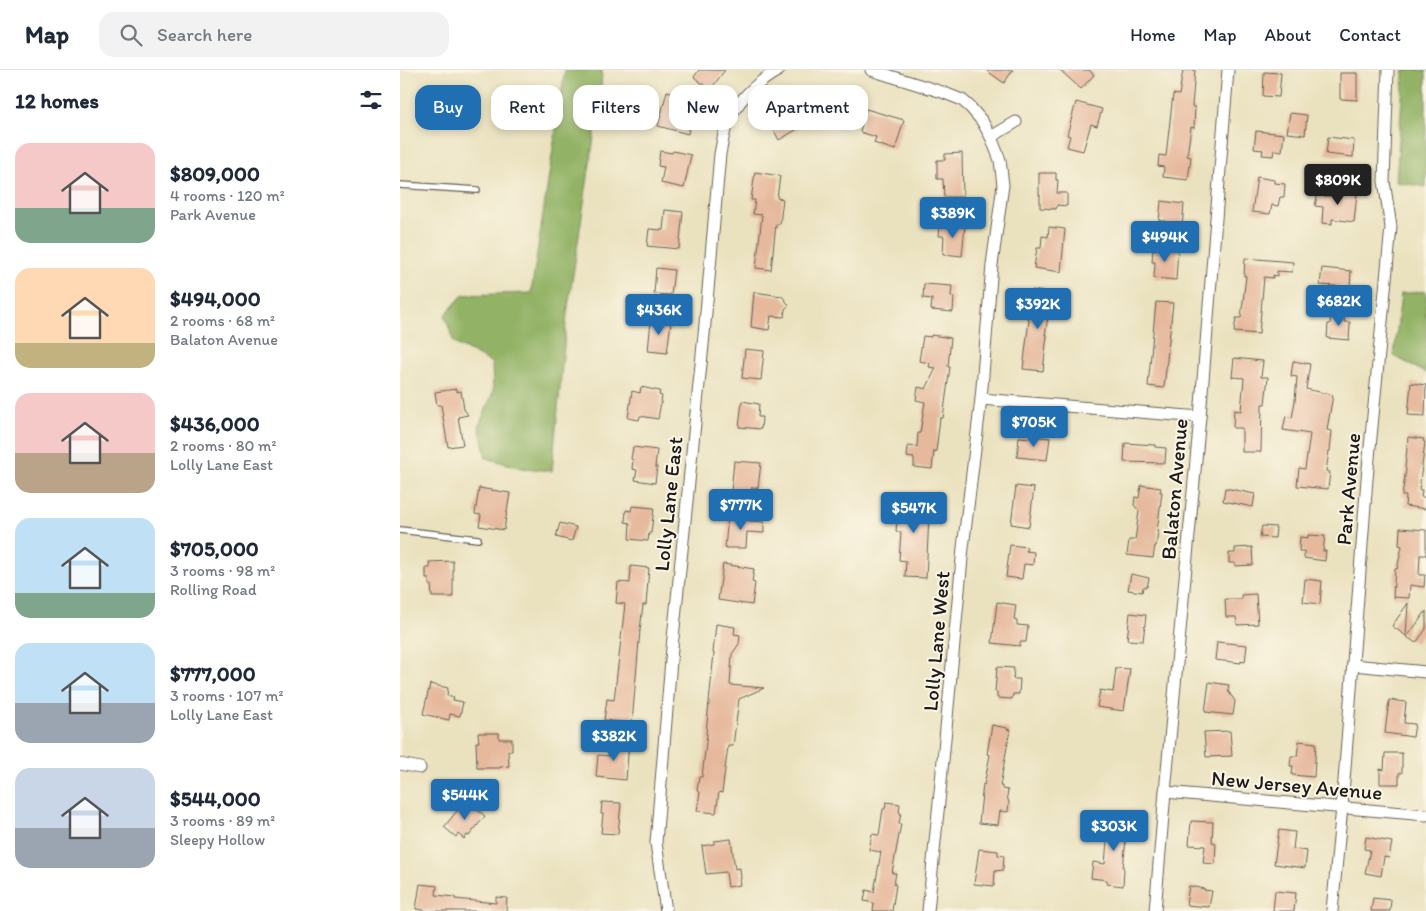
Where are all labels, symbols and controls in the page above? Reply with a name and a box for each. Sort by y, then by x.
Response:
search box [99,12,449,57]
text: Map [25,20,69,49]
icon: search [117,21,145,49]
text: Search here [157,23,252,46]
text: Home [1130,24,1176,46]
text: Map [1204,24,1237,46]
text: About [1265,24,1311,46]
text: Contact [1339,24,1401,46]
chip: Buy [415,85,481,130]
chip: Rent [491,85,563,130]
chip: Filters [573,85,659,130]
chip: New [669,85,738,130]
chip: Apartment [748,85,868,130]
icon: filters [357,86,385,114]
text: 12 homes [15,88,99,113]
text: $809,000 [170,161,260,186]
icon: home [55,163,115,223]
pin: $809K [1303,164,1373,206]
text: $809K [1315,170,1361,189]
text: 4 rooms · 120 m² [170,186,285,205]
pin: $389K [918,196,988,239]
text: $389K [931,203,975,222]
text: Park Avenue [170,205,256,224]
pin: $494K [1130,220,1200,263]
text: $494K [1142,227,1188,246]
pin: $682K [1304,284,1374,327]
text: $494,000 [170,286,261,311]
icon: home [55,288,115,348]
pin: $392K [1003,288,1073,330]
text: $682K [1317,291,1361,310]
pin: $436K [624,294,694,336]
text: $392K [1016,294,1060,313]
text: $436K [636,300,682,319]
text: 2 rooms · 68 m² [170,311,275,330]
text: Balaton Avenue [170,330,278,349]
pin: $705K [999,406,1069,448]
text: $436,000 [170,411,260,436]
text: $705K [1012,412,1056,431]
icon: home [55,413,115,473]
street label: Balaton Avenue [1155,417,1193,561]
street label: Park Avenue [1331,432,1365,546]
street label: Lolly Lane East [648,435,688,573]
text: 2 rooms · 80 m² [170,436,276,455]
text: Lolly Lane East [170,455,273,474]
pin: $777K [706,488,776,531]
pin: $547K [879,492,949,534]
text: $777K [720,495,762,514]
text: $547K [892,498,936,517]
text: $705,000 [170,536,259,561]
icon: home [55,538,115,598]
text: 3 rooms · 98 m² [170,561,275,580]
street label: Lolly Lane West [917,570,955,712]
text: Rolling Road [170,580,256,599]
text: $777,000 [170,661,256,686]
icon: home [55,663,115,723]
text: 3 rooms · 107 m² [170,686,283,705]
text: Lolly Lane East [170,705,273,724]
pin: $382K [579,720,649,762]
text: $382K [592,726,636,745]
street label: New Jersey Avenue [1210,765,1384,805]
pin: $544K [430,778,500,821]
text: $544K [442,785,488,804]
text: $544,000 [170,786,261,811]
icon: home [55,788,115,848]
pin: $303K [1079,810,1149,852]
text: 3 rooms · 89 m² [170,811,275,830]
text: $303K [1091,816,1137,835]
text: Sleepy Hollow [170,830,265,849]

